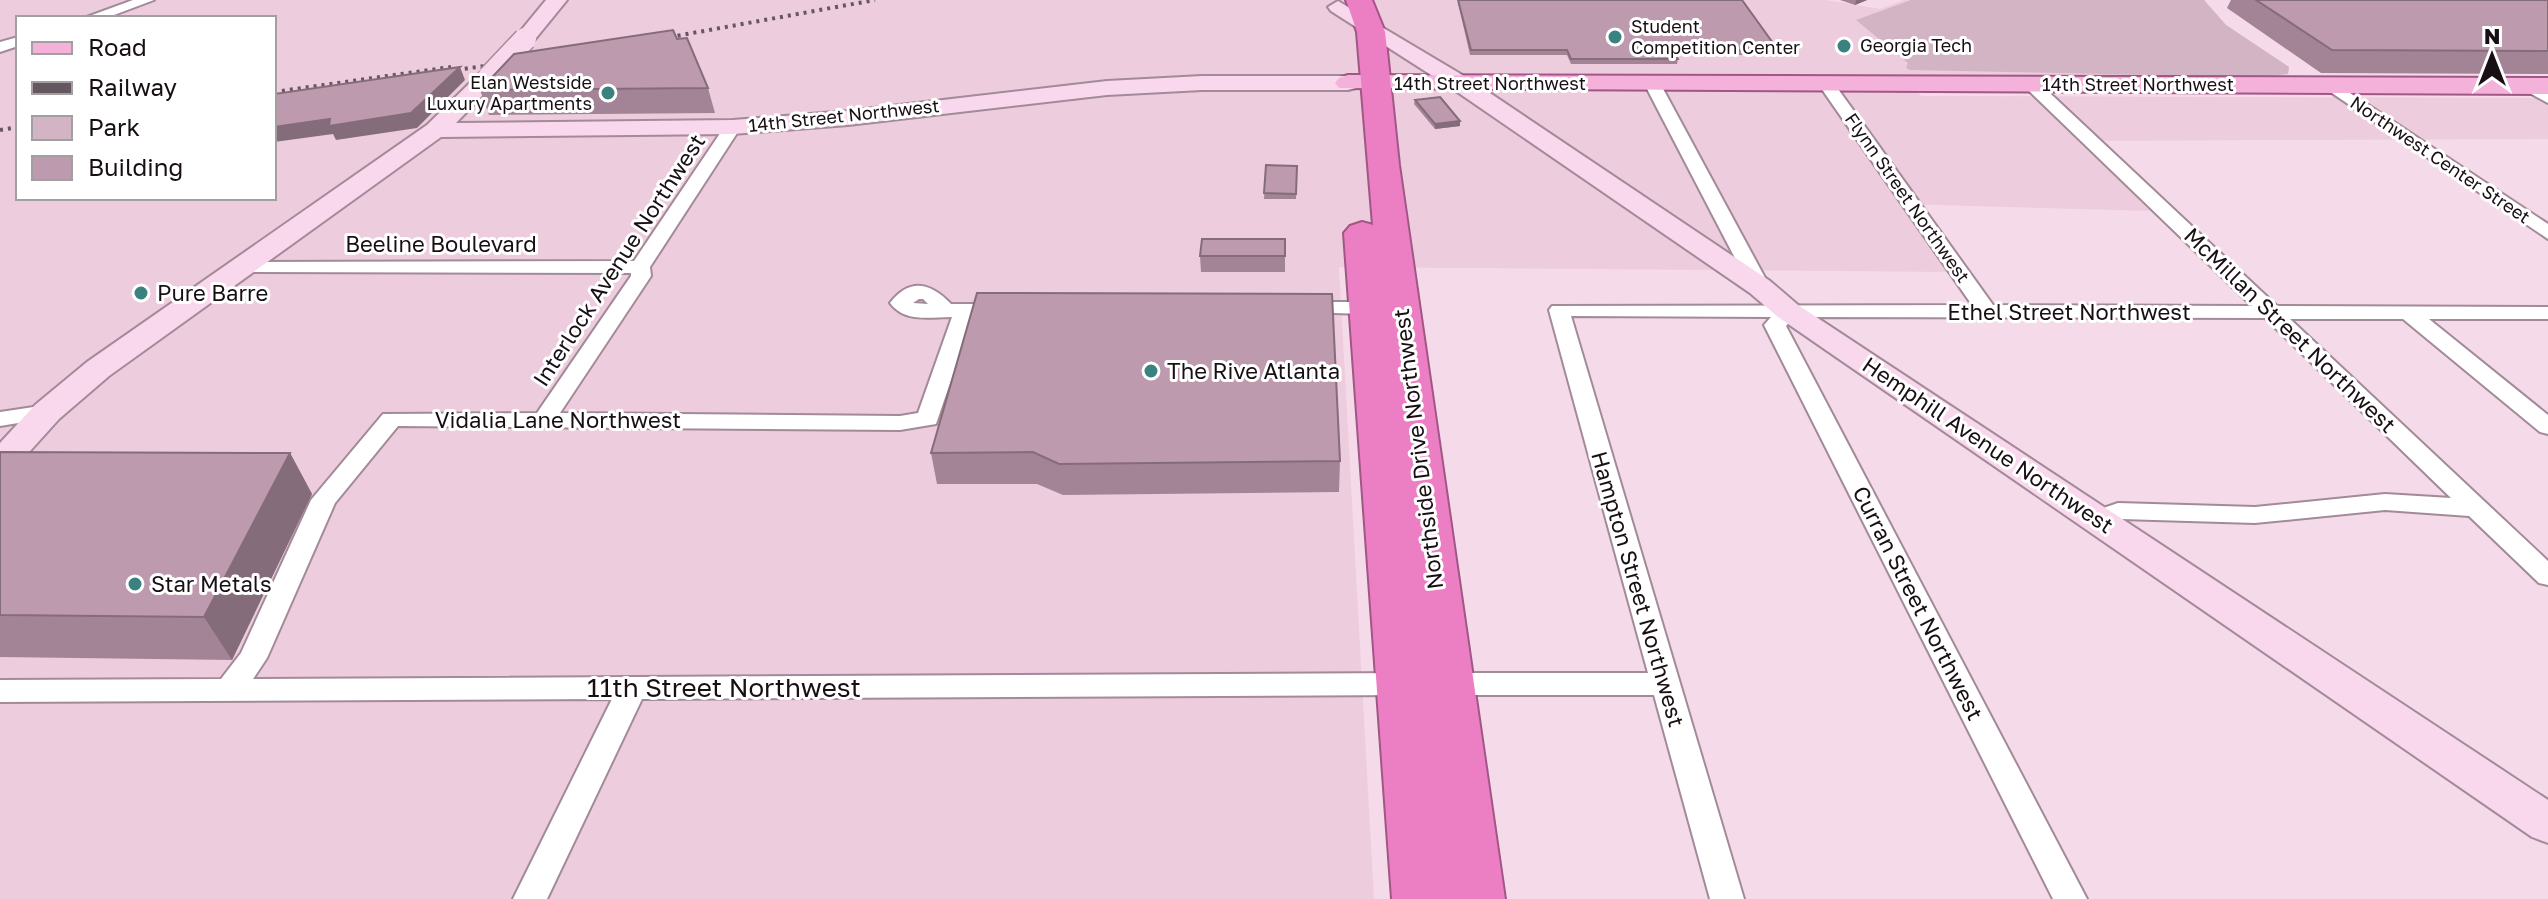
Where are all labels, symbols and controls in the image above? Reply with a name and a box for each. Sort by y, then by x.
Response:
place label: Student Competition Center [1631,15,1800,58]
legend [16,16,276,200]
north arrow [2452,16,2532,96]
text: N [2484,22,2500,49]
marker: Student Competition Center [1606,28,1624,46]
text: Road [88,32,147,61]
place label: Georgia Tech [1860,34,1972,56]
marker: Georgia Tech [1835,37,1853,55]
place label: Elan Westside Luxury Apartments [426,71,592,114]
text: Railway [88,72,177,101]
street label: 14th Street Northwest [1394,72,1586,94]
street label: 14th Street Northwest [2042,73,2234,95]
marker: Elan Westside Luxury Apartments [599,84,617,102]
street label: Northwest Center Street [2347,91,2535,228]
street label: 14th Street Northwest [747,94,940,136]
street label: Flynn Street Northwest [1841,108,1975,287]
text: Park [88,112,140,141]
street label: Interlock Avenue Northwest [527,129,710,391]
text: Building [88,152,183,181]
street label: McMillan Street Northwest [2179,221,2402,438]
street label: Beeline Boulevard [345,230,537,257]
place label: Pure Barre [157,279,268,306]
marker: Pure Barre [132,284,150,302]
street label: Ethel Street Northwest [1947,298,2191,325]
street label: Northside Drive Northwest [1387,307,1448,591]
street label: Hemphill Avenue Northwest [1858,350,2119,539]
place label: The Rive Atlanta [1167,357,1340,384]
marker: The Rive Atlanta [1142,362,1160,380]
street label: Vidalia Lane Northwest [435,406,681,433]
street label: Hampton Street Northwest [1586,448,1691,730]
street label: Curran Street Northwest [1848,481,1989,724]
place label: Star Metals [151,570,272,597]
marker: Star Metals [126,575,144,593]
street label: 11th Street Northwest [587,672,861,703]

